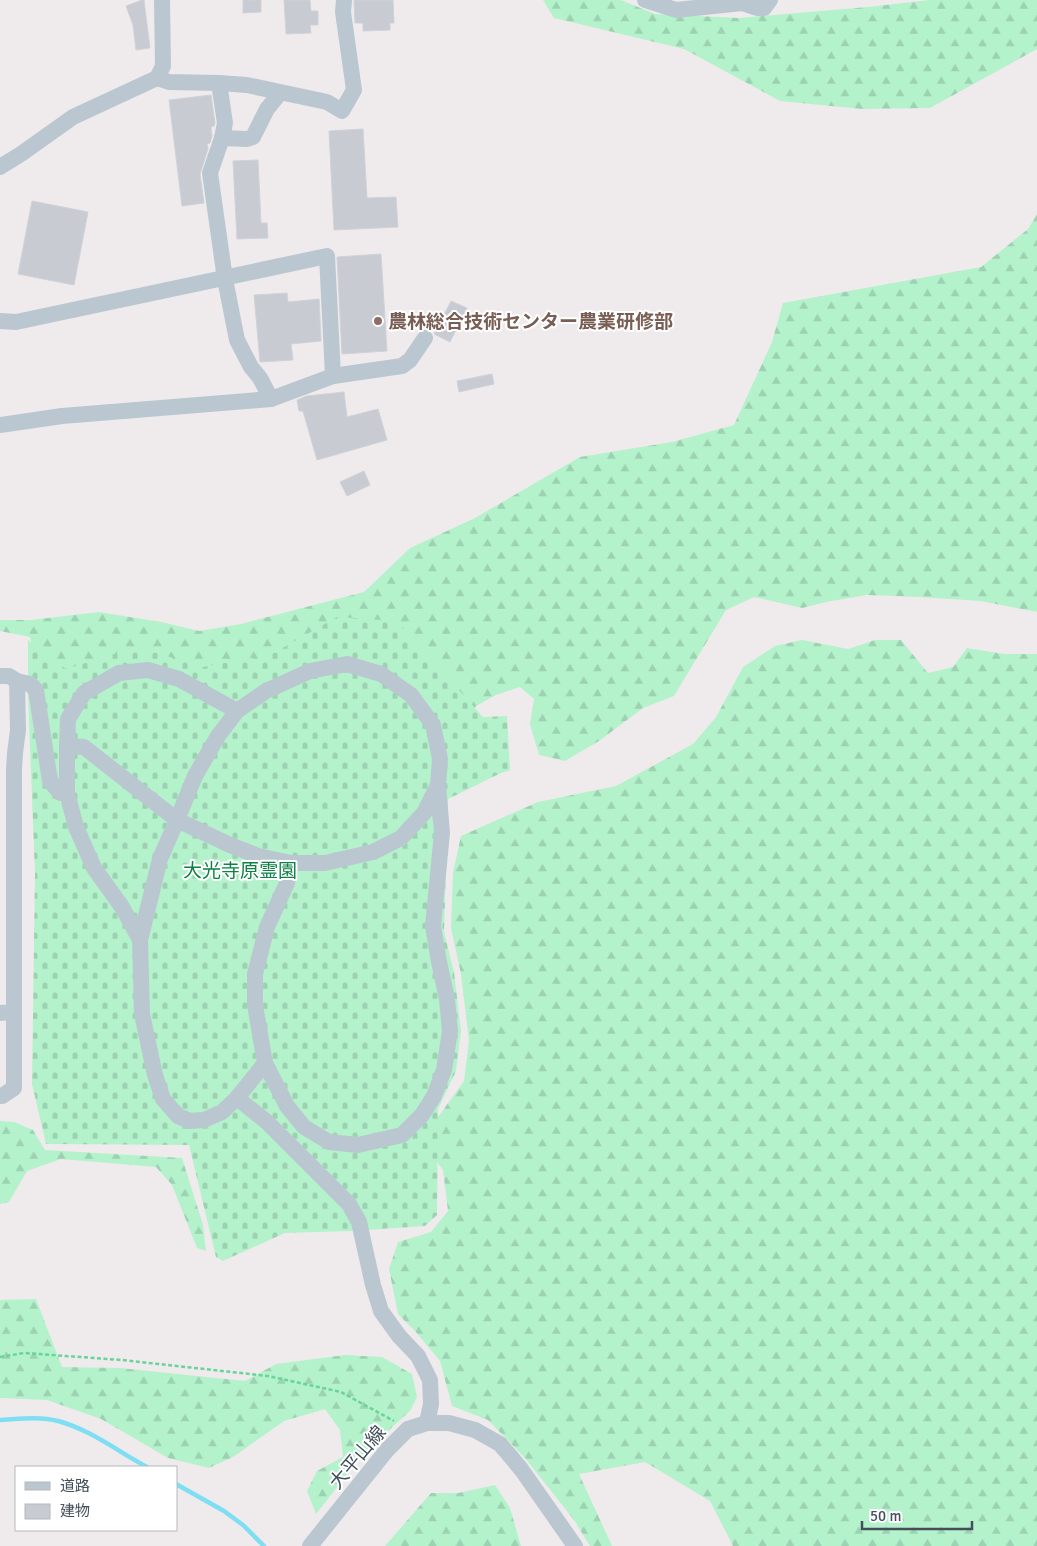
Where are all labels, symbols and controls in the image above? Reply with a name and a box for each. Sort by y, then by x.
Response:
place label: 農林総合技術センター農業研修部 [388,310,673,334]
marker: 農林総合技術センター農業研修部 [372,315,384,327]
park label: 大光寺原霊園 [183,859,297,883]
street label: 大平山線 [324,1421,391,1494]
legend [15,1466,178,1531]
text: 道路 [60,1477,90,1495]
scale bar [862,1498,972,1530]
text: 建物 [60,1502,90,1520]
text: 50 m [870,1507,901,1525]

